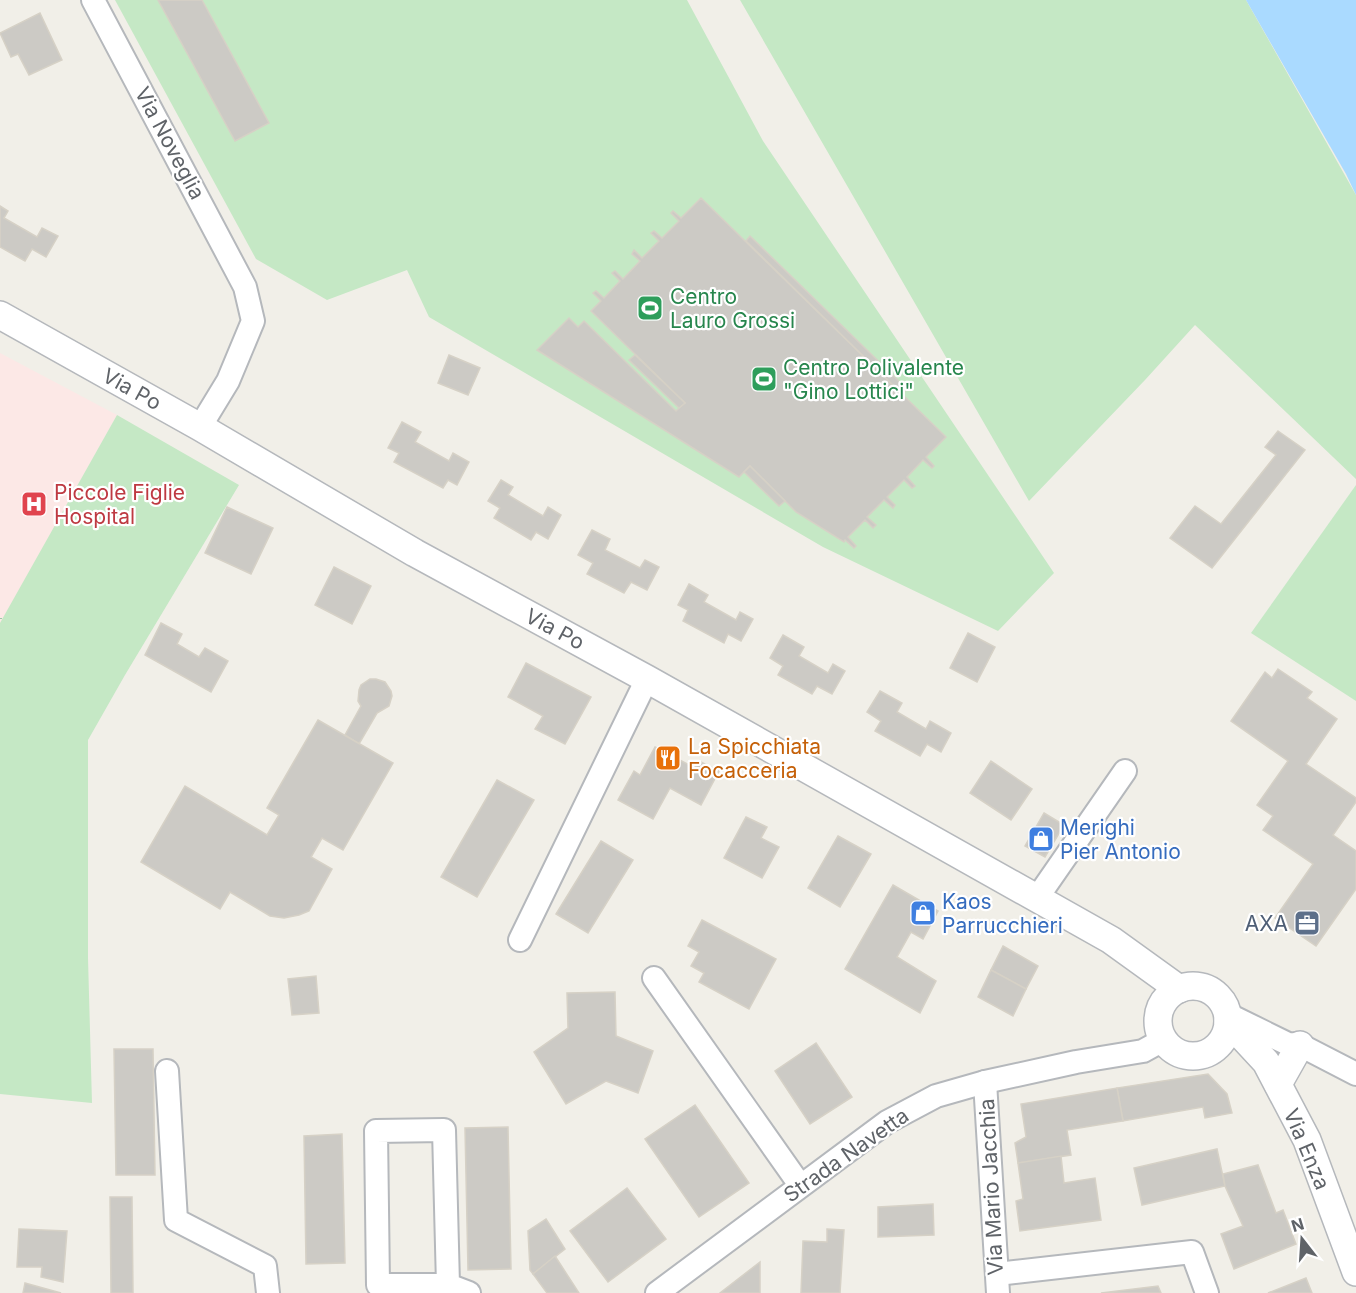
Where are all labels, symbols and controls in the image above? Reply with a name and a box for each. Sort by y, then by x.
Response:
street label: Via Noveglia [130,82,210,204]
place label: Centro Lauro Grossi [670,284,795,333]
sports icon: Centro Lauro Grossi [635,293,665,323]
place label: Centro Polivalente "Gino Lottici" [783,355,964,404]
street label: Via Po [98,363,166,415]
sports icon: Centro Polivalente "Gino Lottici" [749,364,779,394]
place label: Piccole Figlie Hospital [54,480,185,529]
hospital icon: Piccole Figlie Hospital [19,489,49,519]
street label: Via Po [521,603,589,655]
place label: La Spicchiata Focacceria [688,734,821,783]
restaurant icon: La Spicchiata Focacceria [653,743,683,773]
place label: Merighi Pier Antonio [1060,815,1181,864]
shop icon: Merighi Pier Antonio [1026,824,1056,854]
place label: Kaos Parrucchieri [942,889,1063,938]
shop icon: Kaos Parrucchieri [908,898,938,928]
office icon: AXA [1292,908,1322,938]
place label: AXA [1245,911,1288,936]
street label: Via Mario Jacchia [974,1098,1008,1276]
street label: Strada Navetta [779,1103,913,1207]
street label: Via Enza [1279,1105,1335,1193]
north arrow [1272,1209,1332,1269]
text: N [1289,1213,1306,1236]

